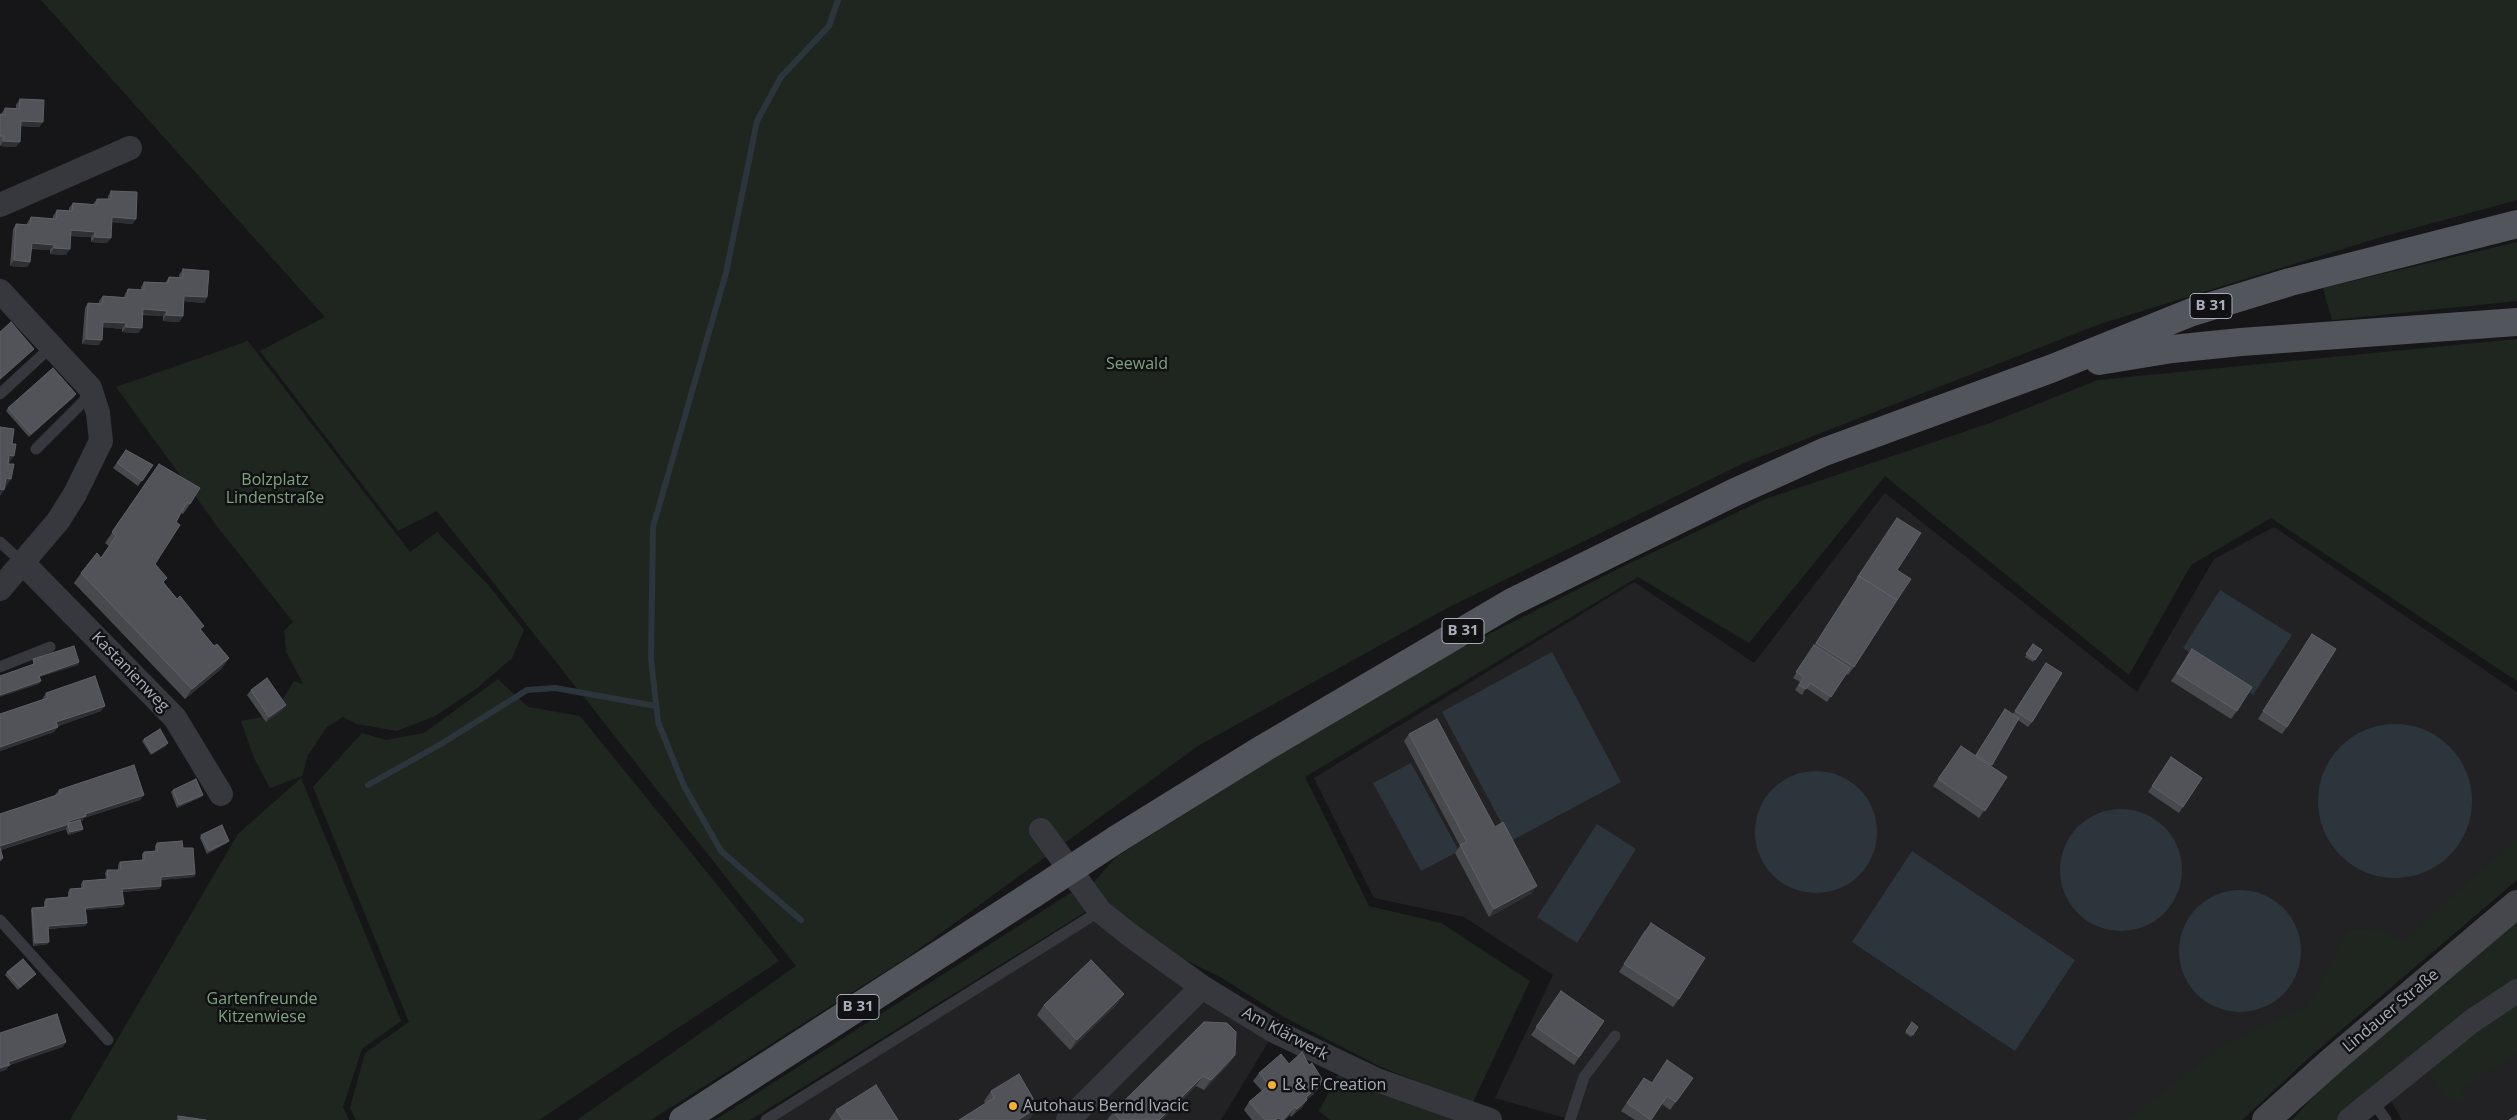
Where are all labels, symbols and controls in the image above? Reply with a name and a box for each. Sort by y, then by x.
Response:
road number: B 31 [2190,294,2232,318]
park label: Seewald [1106,354,1168,374]
park label: Bolzplatz Lindenstraße [226,470,324,508]
road number: B 31 [1442,618,1484,644]
street label: Kastanienweg [87,628,173,716]
street label: Lindauer Straße [2339,965,2443,1057]
park label: Gartenfreunde Kitzenwiese [207,989,317,1027]
road number: B 31 [837,994,879,1020]
street label: Am Klärwerk [1239,1003,1331,1065]
place label: L & F Creation [1282,1075,1386,1095]
marker: L & F Creation [1266,1079,1278,1091]
place label: Autohaus Bernd Ivacic [1023,1096,1189,1116]
marker: Autohaus Bernd Ivacic [1007,1100,1019,1112]

